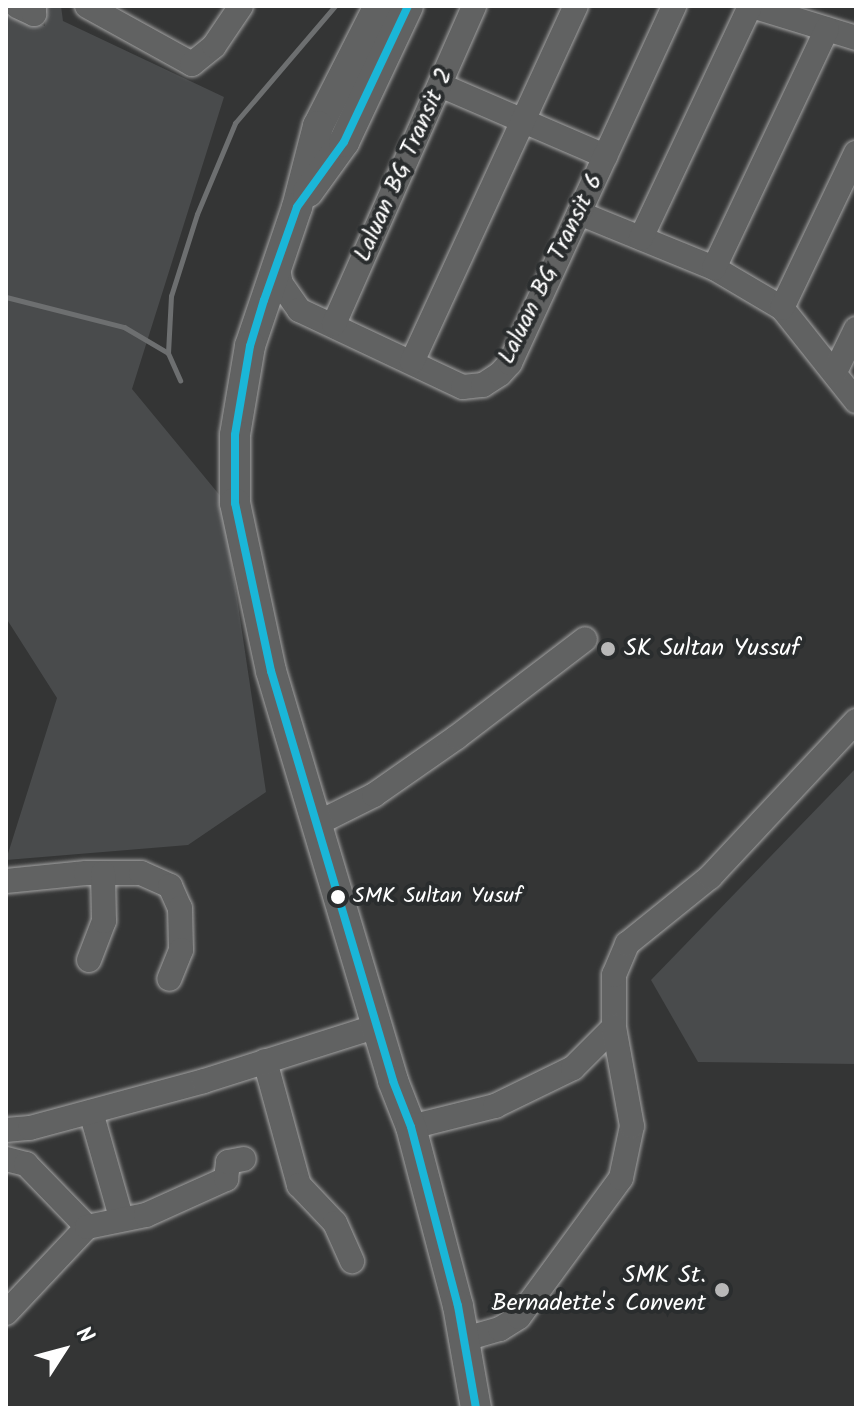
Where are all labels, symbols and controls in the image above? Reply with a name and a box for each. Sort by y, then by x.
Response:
street label: Laluan BG Transit 2 [348,64,460,266]
street label: Laluan BG Transit 6 [492,169,610,369]
place label: SK Sultan Yussuf [624,635,800,663]
marker: SK Sultan Yussuf [599,640,617,658]
place label: SMK Sultan Yusuf [353,884,522,910]
marker: SMK Sultan Yusuf [330,889,346,905]
place label: SMK St. Bernadette's Convent [491,1262,706,1318]
marker: SMK St. Bernadette's Convent [713,1281,731,1299]
north arrow [24,1310,104,1390]
text: N [66,1320,102,1351]

